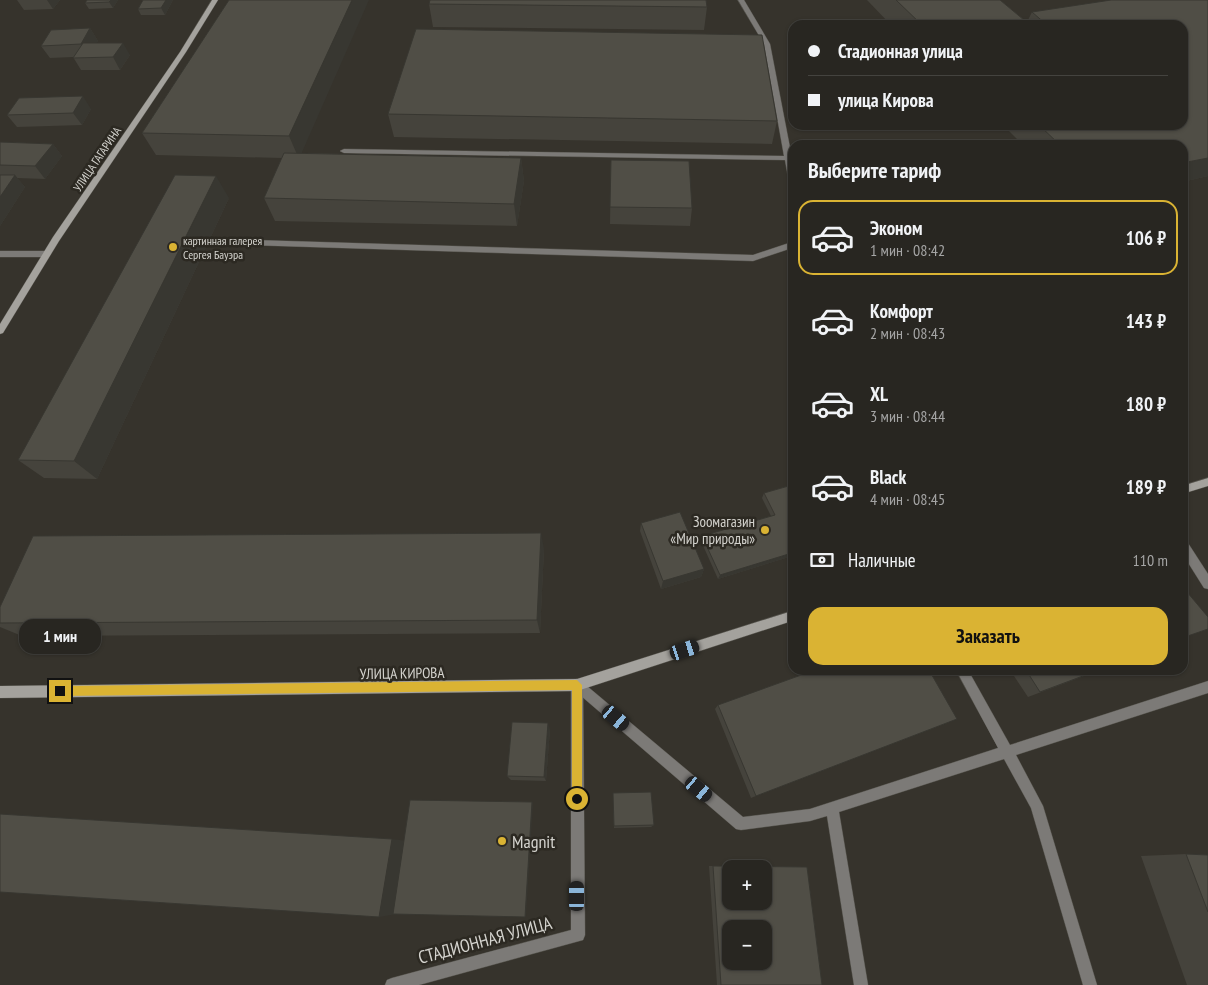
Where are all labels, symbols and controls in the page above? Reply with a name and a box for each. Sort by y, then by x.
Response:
text: Стадионная улица [838,39,963,63]
text: улица Кирова [838,88,934,112]
street label: УЛИЦА ГАГАРИНА [70,124,124,194]
text: Выберите тариф [808,156,941,184]
icon: car [810,215,855,260]
text: Эконом [870,216,923,240]
text: 106 ₽ [1126,226,1166,250]
place label: картинная галерея Сергея Бауэра [183,233,262,262]
text: 1 мин · 08:42 [870,240,945,260]
marker: картинная галерея Сергея Бауэра [167,241,179,253]
icon: car [810,298,855,343]
text: Комфорт [870,299,933,323]
text: 143 ₽ [1126,309,1166,333]
text: 2 мин · 08:43 [870,323,945,343]
icon: car [810,381,855,426]
text: XL [870,382,888,406]
text: 180 ₽ [1126,392,1166,416]
text: 3 мин · 08:44 [870,406,945,426]
icon: car [810,464,855,509]
text: Black [870,465,906,489]
text: 189 ₽ [1126,475,1166,499]
text: 4 мин · 08:45 [870,489,945,509]
place label: Зоомагазин «Мир природы» [670,512,755,548]
marker: Зоомагазин «Мир природы» [759,524,771,536]
icon: cash [808,546,836,574]
text: Наличные [848,548,916,572]
text: 110 m [1133,550,1168,570]
button: Заказать [808,607,1168,665]
callout: 1 мин [19,618,101,654]
text: 1 мин [43,626,77,646]
car [668,638,701,662]
street label: УЛИЦА КИРОВА [359,663,445,683]
route end [49,680,71,702]
car [599,703,632,733]
car [682,774,715,804]
route start [566,788,588,810]
place label: Magnit [512,830,555,853]
marker: Magnit [496,835,508,847]
map controls [722,860,772,970]
button: + [722,860,772,910]
car [569,881,584,911]
street label: СТАДИОННАЯ УЛИЦА [416,911,555,969]
button: − [722,920,772,970]

